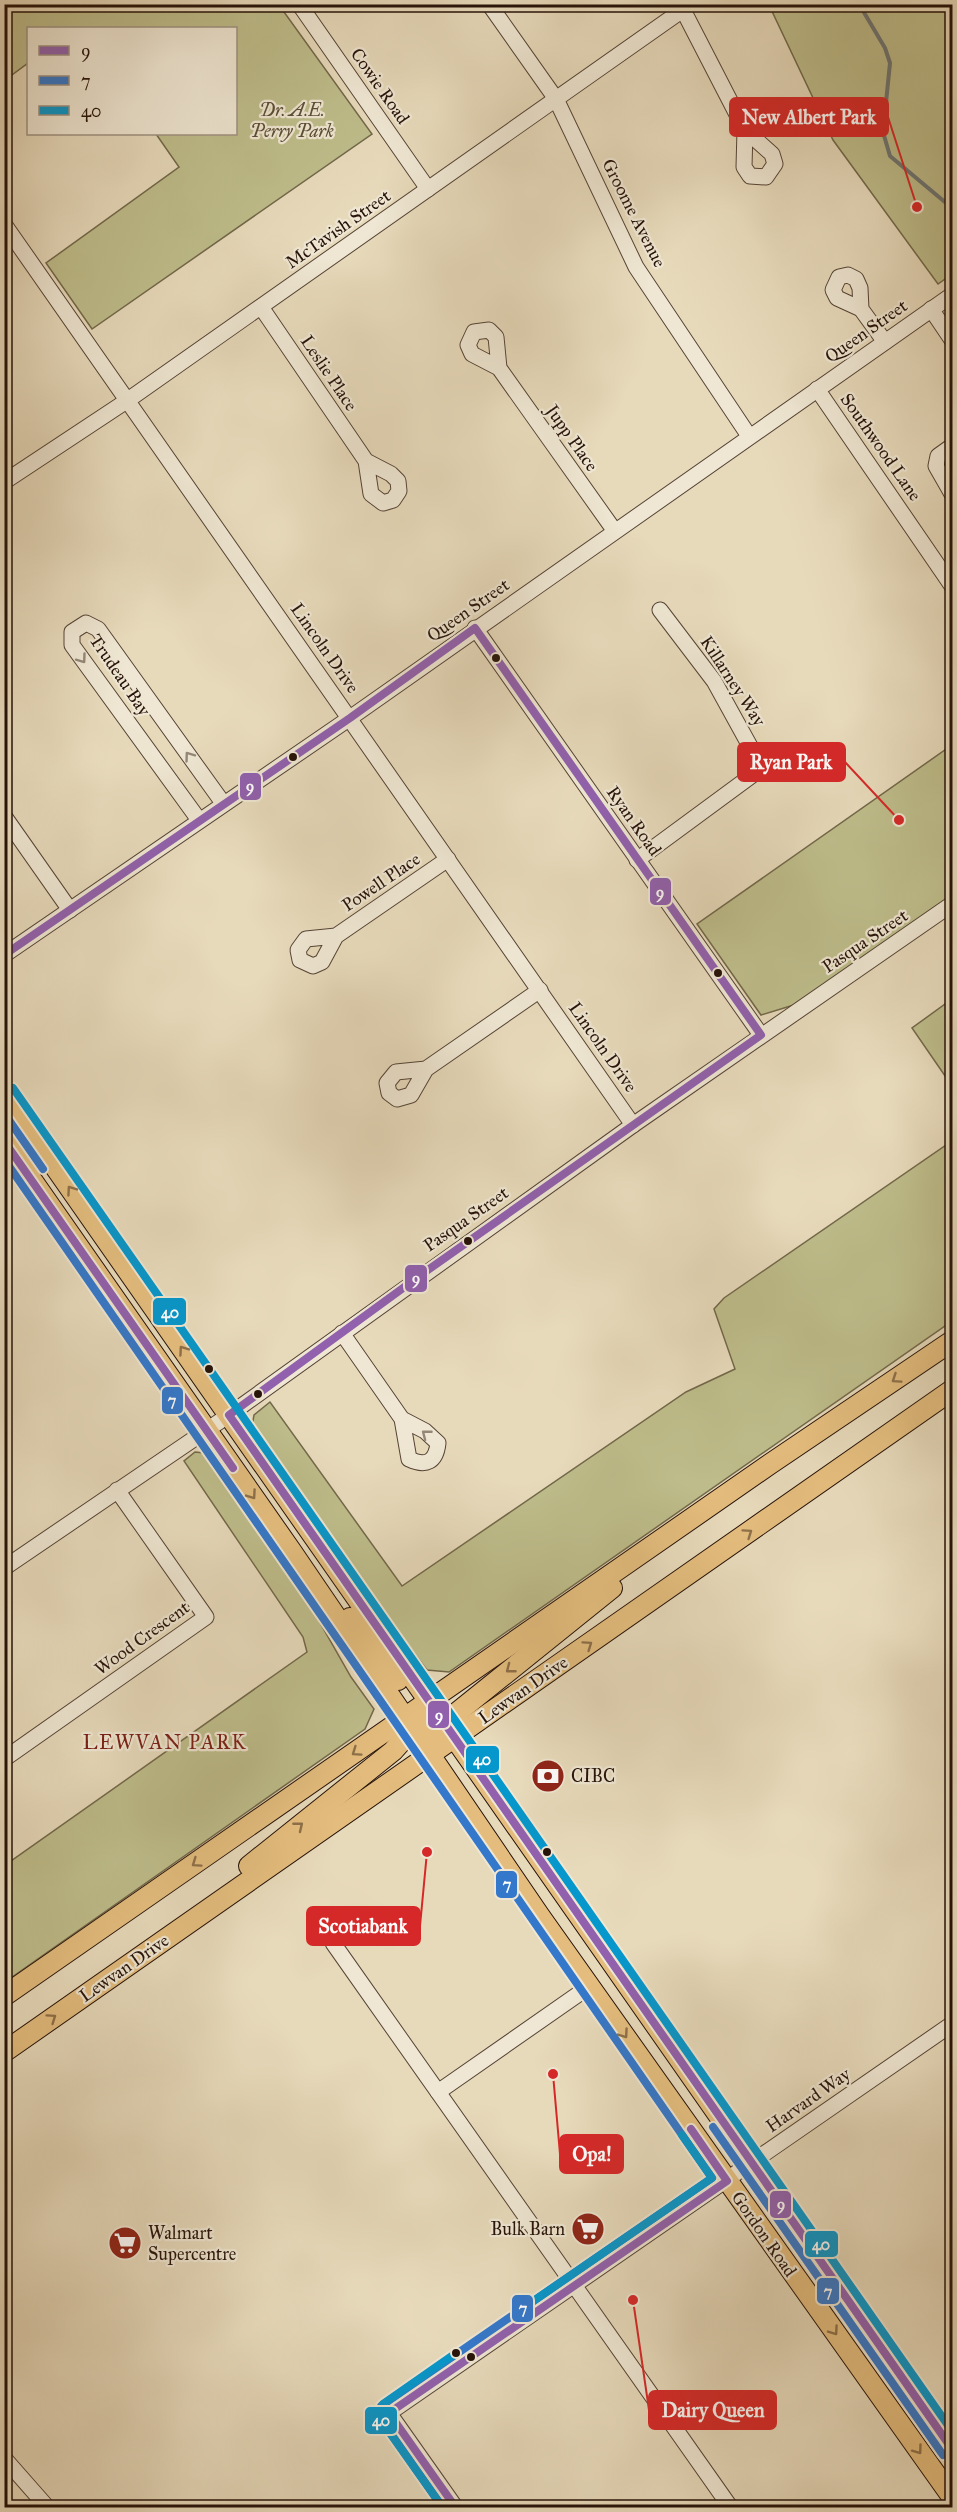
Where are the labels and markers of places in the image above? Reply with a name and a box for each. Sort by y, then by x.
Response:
callout: New Albert Park [730,98,888,136]
unlabelled marker [490,652,502,664]
callout: Ryan Park [738,743,845,781]
unlabelled marker [287,751,299,763]
unlabelled marker [712,967,724,979]
unlabelled marker [462,1235,474,1247]
unlabelled marker [203,1363,215,1375]
unlabelled marker [252,1388,264,1400]
bank icon: CIBC [530,1758,566,1794]
place label: CIBC [571,1765,615,1787]
unlabelled marker [541,1846,553,1858]
callout: Scotiabank [307,1907,420,1945]
callout: Opa! [560,2135,623,2173]
supermarket icon: Bulk Barn [570,2211,606,2247]
place label: Bulk Barn [490,2218,565,2240]
place label: Walmart Supercentre [148,2222,236,2265]
supermarket icon: Walmart Supercentre [107,2225,143,2261]
unlabelled marker [450,2347,462,2359]
unlabelled marker [465,2351,477,2363]
callout: Dairy Queen [649,2391,776,2429]

